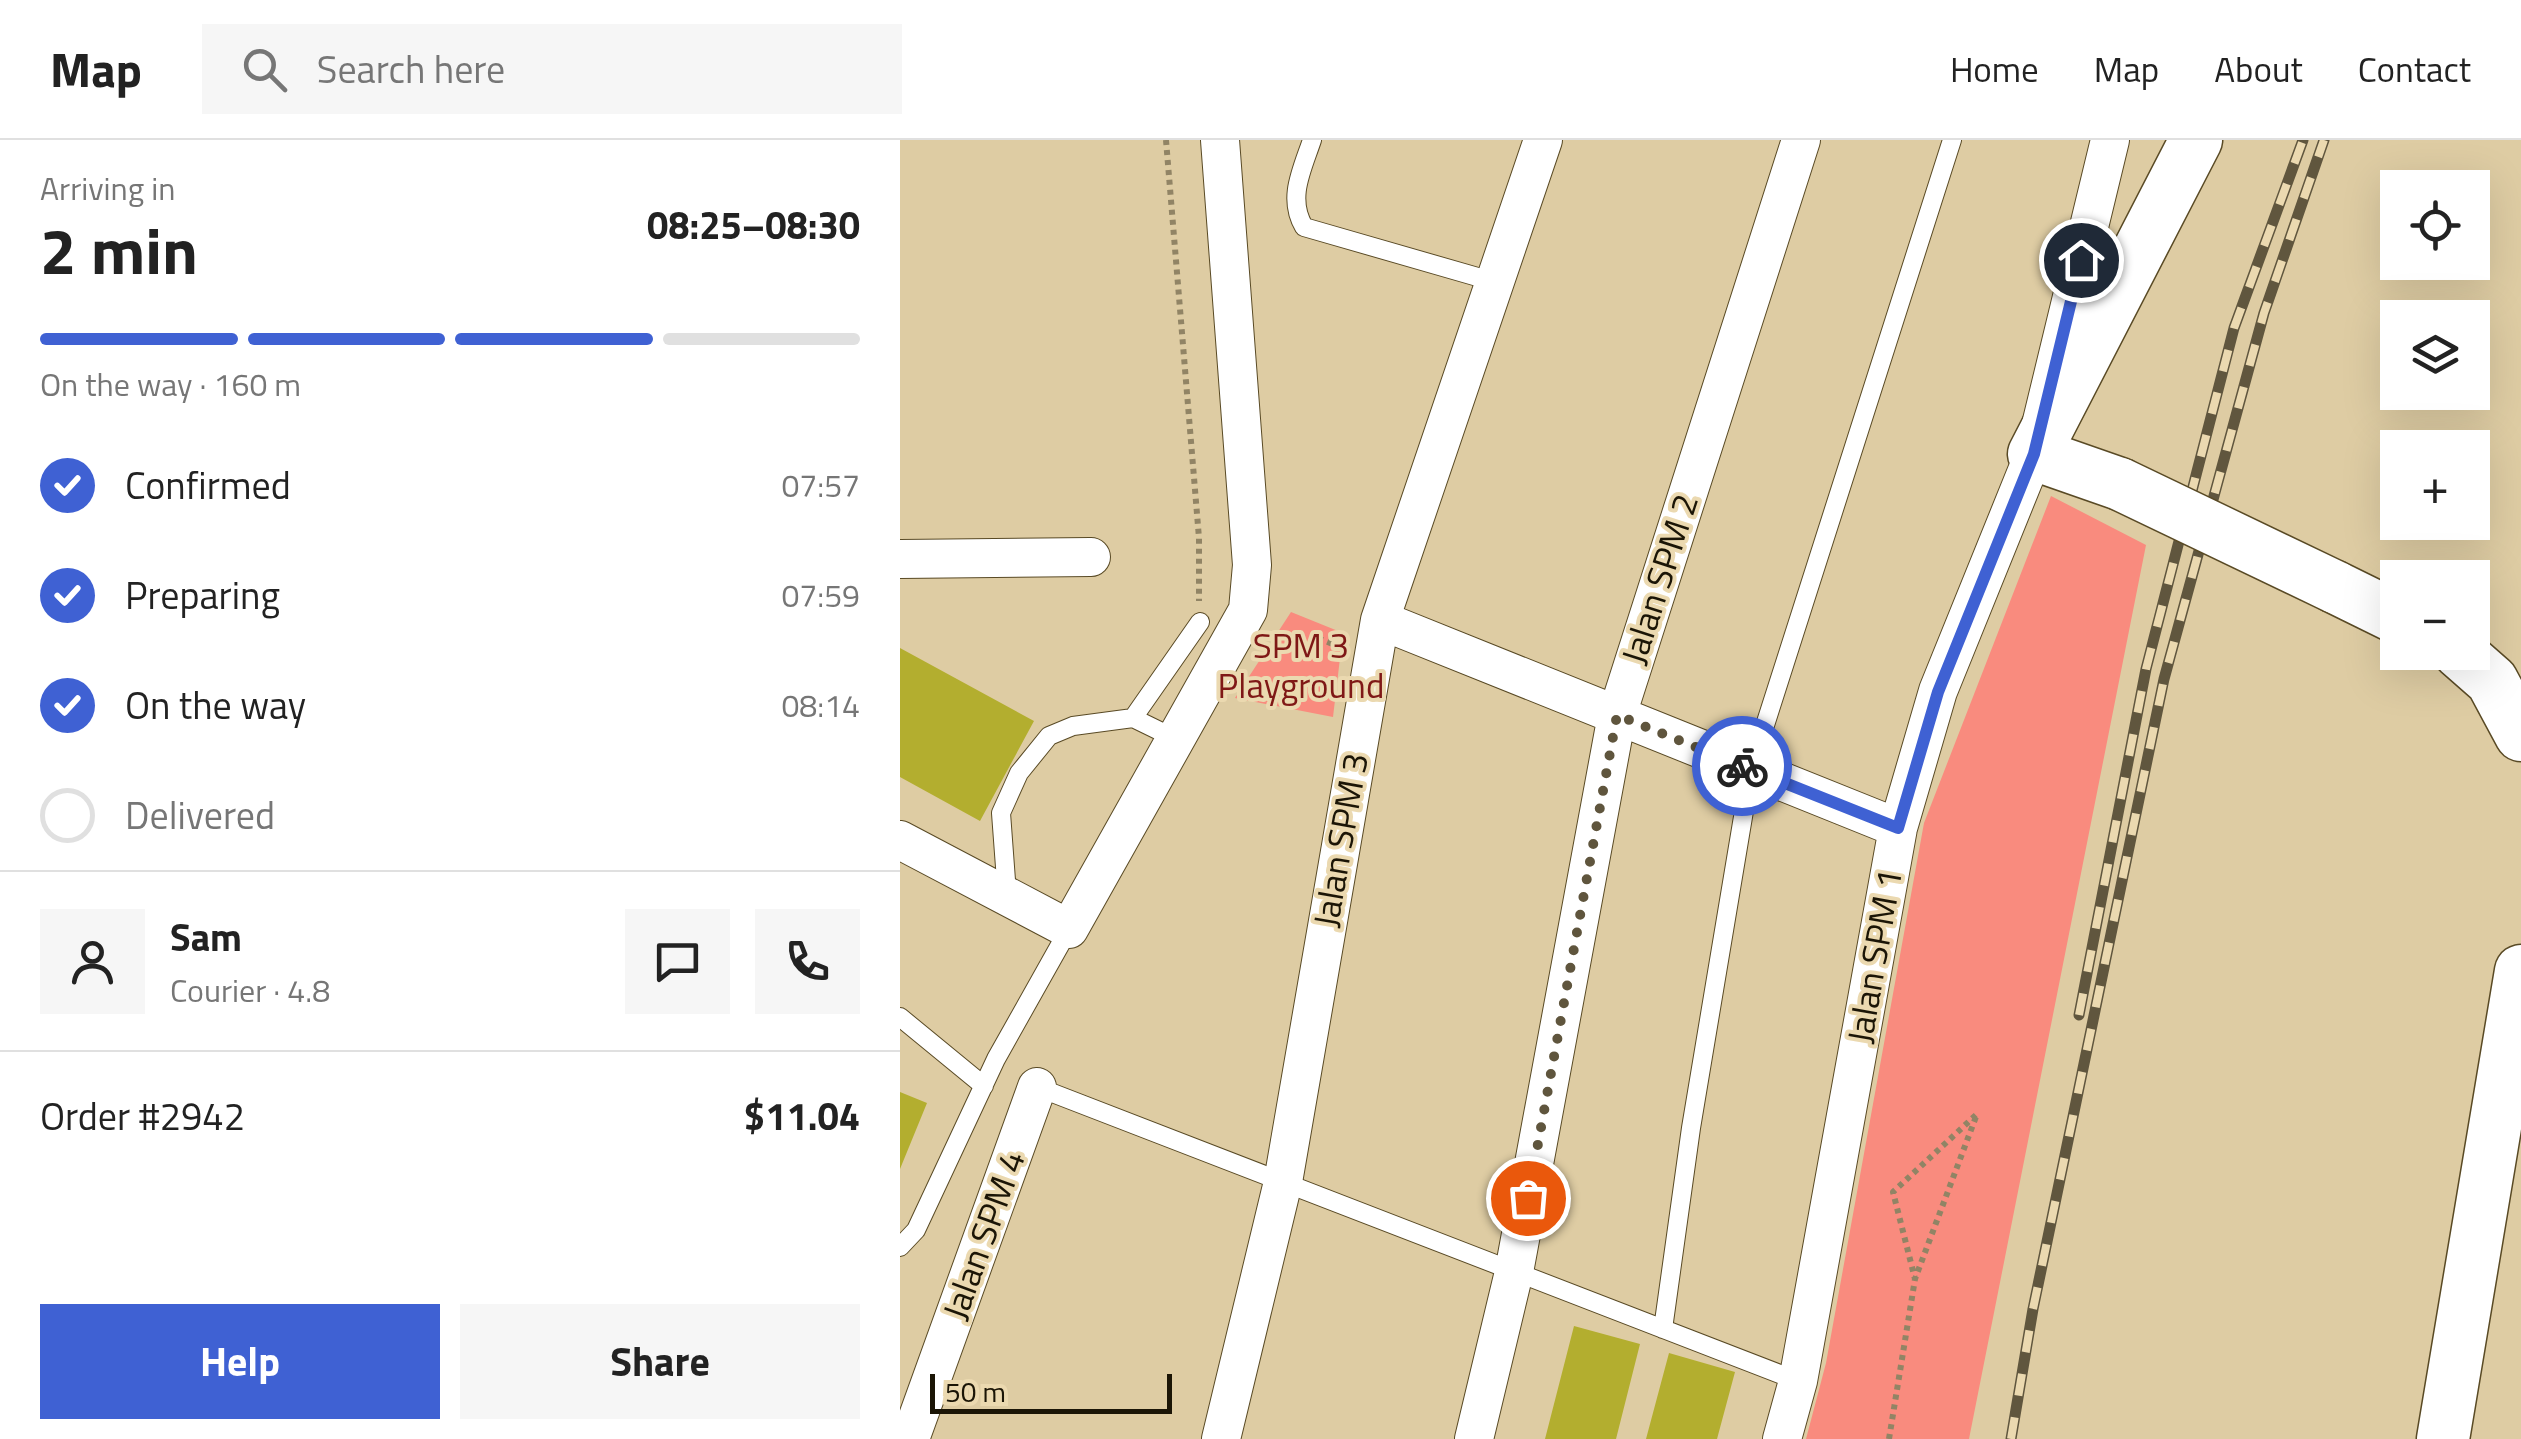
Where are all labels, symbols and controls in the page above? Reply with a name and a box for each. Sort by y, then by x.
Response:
search box [202,24,902,114]
text: Map [50,33,142,106]
text: Search here [317,40,505,98]
icon: search [237,42,292,97]
text: Home [1950,42,2039,96]
text: Map [2094,42,2159,96]
text: About [2214,42,2303,96]
text: Contact [2358,42,2471,96]
text: Arriving in [40,164,176,212]
map controls [2380,170,2490,670]
button: locate [2380,170,2490,280]
text: 08:25–08:30 [647,196,860,254]
text: 2 min [40,200,198,299]
pin [2039,218,2124,303]
icon: home [2054,233,2109,288]
button: layers [2380,300,2490,410]
text: On the way · 160 m [40,360,301,408]
button: + [2380,430,2490,540]
text: Confirmed [125,456,291,514]
icon: check [40,458,95,513]
text: 07:57 [781,461,860,509]
street label: Jalan SPM 2 [1606,487,1712,671]
button: − [2380,560,2490,670]
text: Preparing [125,566,280,624]
icon: check [40,568,95,623]
text: 07:59 [781,571,860,619]
park label: SPM 3 Playground [1218,618,1384,712]
text: On the way [125,676,306,734]
icon: check [40,678,95,733]
text: 08:14 [781,681,860,729]
courier [1692,716,1792,816]
icon: bike [1715,739,1770,794]
street label: Jalan SPM 3 [1298,748,1382,931]
text: Delivered [125,786,275,844]
street label: Jalan SPM 1 [1832,864,1916,1047]
text: Sam [170,908,242,966]
button: person [40,909,145,1014]
button: chat [625,909,730,1014]
button: phone [755,909,860,1014]
text: Courier · 4.8 [170,966,330,1014]
text: Order #2942 [40,1087,245,1145]
text: $11.04 [744,1087,860,1145]
street label: Jalan SPM 4 [928,1143,1039,1327]
pin [1486,1156,1571,1241]
icon: bag [1501,1171,1556,1226]
button: Help [40,1304,440,1419]
button: Share [460,1304,860,1419]
scale bar [930,1369,1172,1414]
text: 50 m [945,1370,1006,1413]

